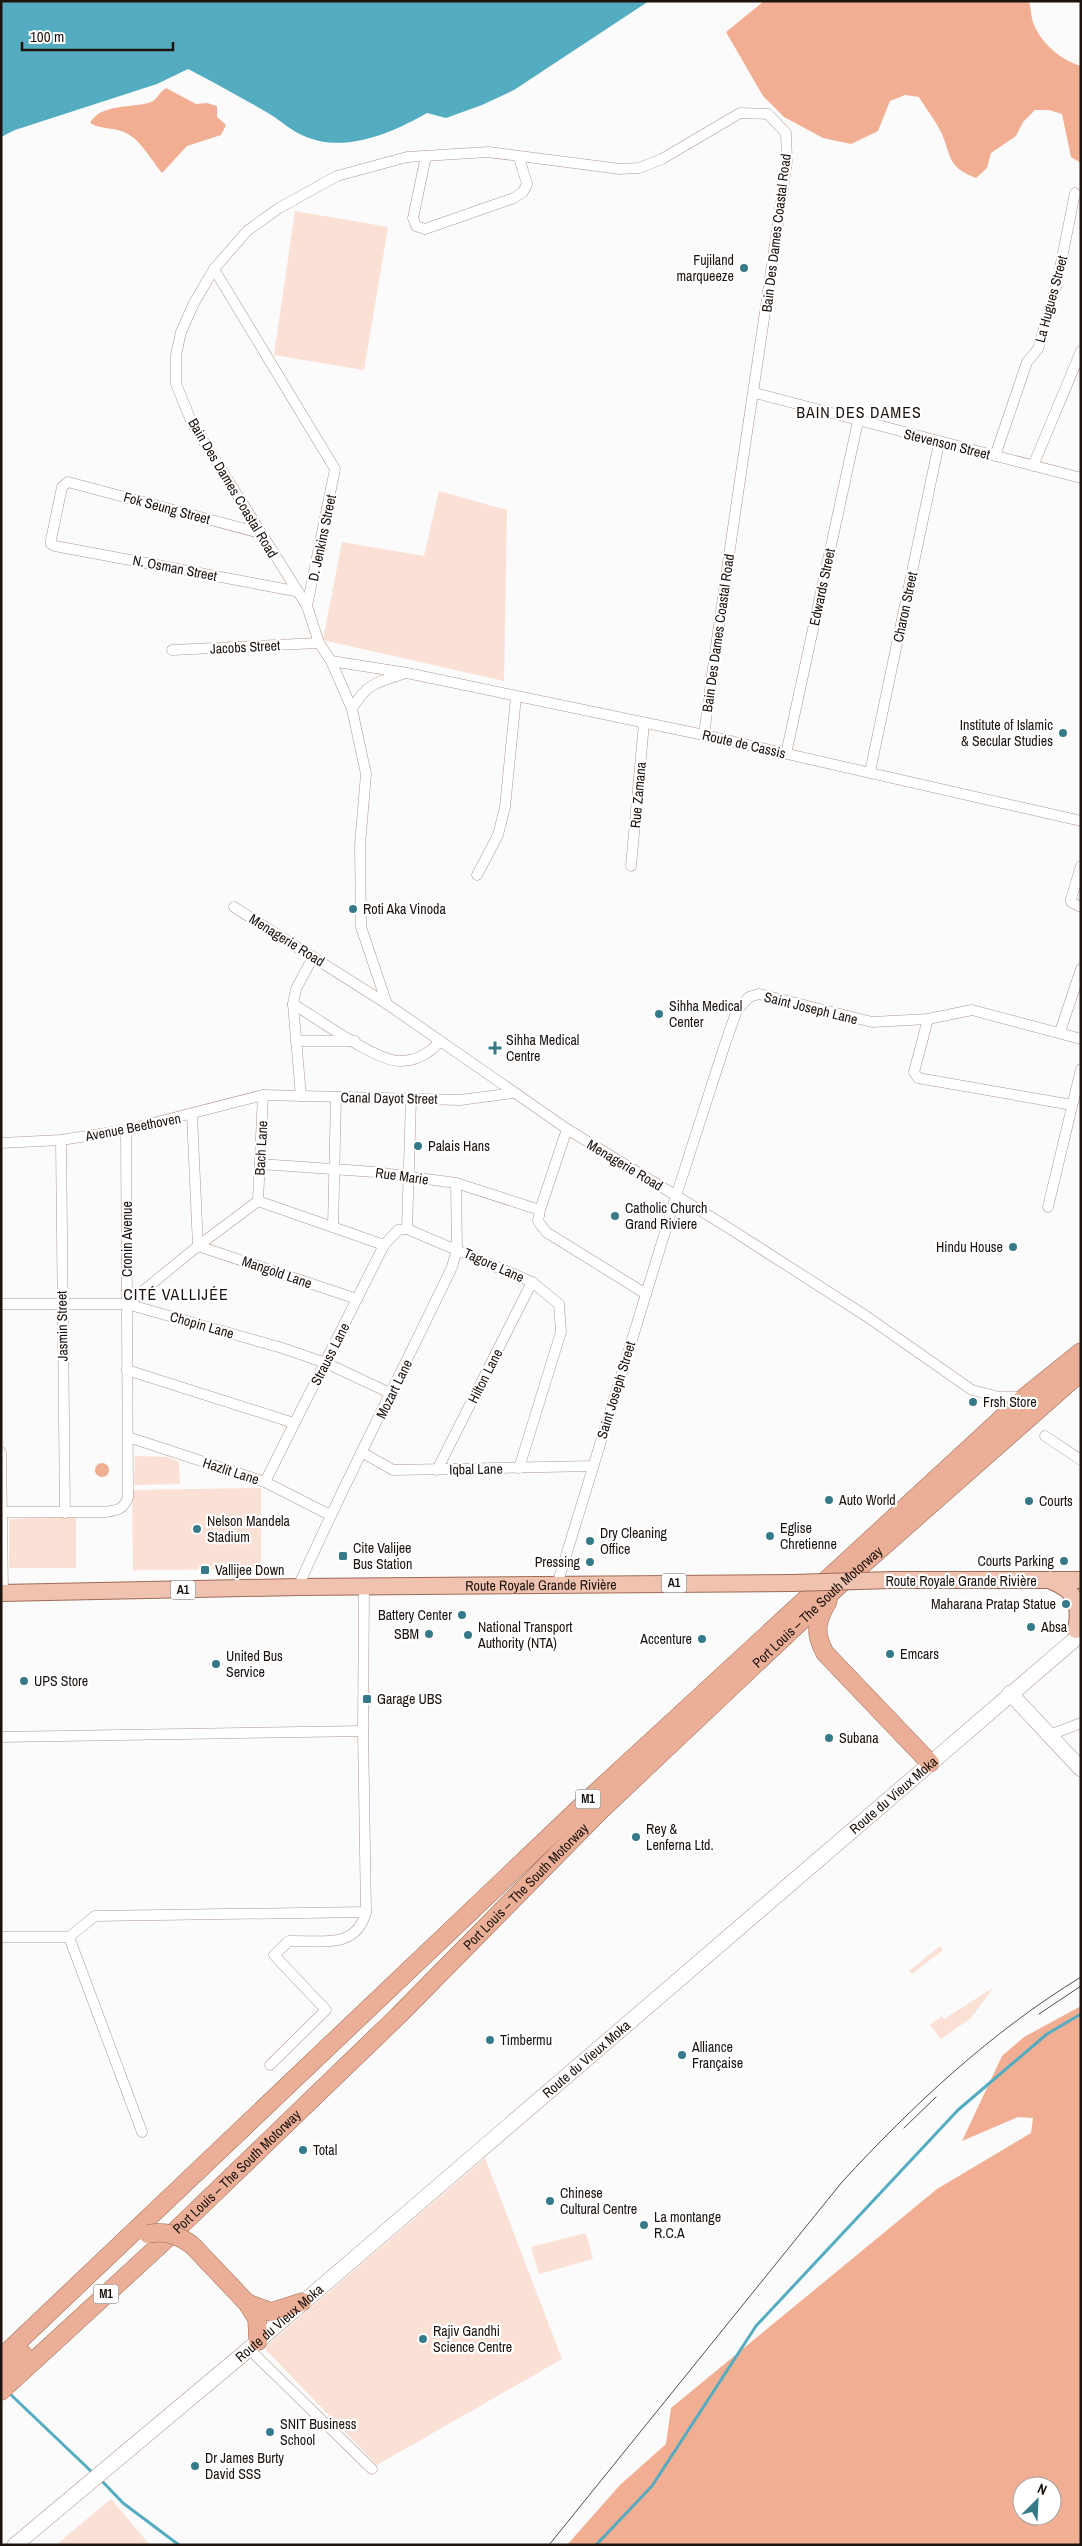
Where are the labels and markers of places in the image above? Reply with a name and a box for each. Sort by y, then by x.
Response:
place label: Fujiland marqueeze [677,251,734,285]
marker: Fujiland marqueeze [738,262,750,274]
place label: Institute of Islamic & Secular Studies [960,716,1053,750]
marker: Institute of Islamic & Secular Studies [1057,727,1069,739]
place label: Roti Aka Vinoda [363,900,446,918]
marker: Roti Aka Vinoda [347,903,359,915]
place label: Sihha Medical Center [669,997,742,1031]
marker: Sihha Medical Center [653,1008,665,1020]
place label: Sihha Medical Centre [506,1031,579,1065]
marker: Sihha Medical Centre [488,1041,502,1055]
place label: Palais Hans [428,1137,490,1155]
marker: Palais Hans [412,1140,424,1152]
place label: Catholic Church Grand Riviere [625,1199,707,1233]
marker: Catholic Church Grand Riviere [609,1210,621,1222]
place label: Hindu House [936,1238,1003,1256]
marker: Hindu House [1007,1241,1019,1253]
place label: Frsh Store [983,1393,1037,1411]
marker: Frsh Store [967,1396,979,1408]
place label: Auto World [838,1491,896,1509]
place label: Courts [1039,1492,1073,1510]
marker: Auto World [823,1494,835,1506]
marker: Courts [1023,1495,1035,1507]
place label: Nelson Mandela Stadium [207,1512,291,1546]
place label: Eglise Chretienne [780,1519,837,1553]
marker: Nelson Mandela Stadium [191,1523,203,1535]
place label: Dry Cleaning Office [600,1524,668,1558]
marker: Eglise Chretienne [764,1530,776,1542]
marker: Dry Cleaning Office [584,1535,596,1547]
place label: Cite Valijee Bus Station [353,1539,412,1573]
marker: Cite Valijee Bus Station [337,1550,349,1562]
place label: Courts Parking [977,1552,1055,1570]
place label: Pressing [535,1553,581,1571]
marker: Courts Parking [1058,1555,1070,1567]
marker: Pressing [584,1556,596,1568]
place label: Vallijee Down [215,1561,284,1579]
marker: Vallijee Down [199,1564,211,1576]
place label: Maharana Pratap Statue [931,1595,1056,1613]
marker: Maharana Pratap Statue [1060,1598,1072,1610]
place label: Battery Center [378,1606,452,1624]
marker: Battery Center [456,1609,468,1621]
place label: National Transport Authority (NTA) [477,1618,572,1652]
place label: Absa [1040,1618,1068,1636]
marker: Absa [1025,1621,1037,1633]
place label: SBM [394,1625,419,1643]
marker: SBM [423,1628,435,1640]
marker: National Transport Authority (NTA) [462,1629,474,1641]
place label: Accenture [639,1630,692,1648]
marker: Accenture [696,1633,708,1645]
place label: Emcars [900,1645,939,1663]
place label: United Bus Service [226,1647,283,1681]
marker: Emcars [884,1648,896,1660]
marker: United Bus Service [210,1658,222,1670]
place label: UPS Store [34,1672,88,1690]
marker: UPS Store [18,1675,30,1687]
place label: Garage UBS [377,1690,442,1708]
marker: Garage UBS [361,1693,373,1705]
place label: Subana [839,1729,879,1747]
marker: Subana [823,1732,835,1744]
place label: Rey & Lenferna Ltd. [646,1820,714,1854]
marker: Rey & Lenferna Ltd. [630,1831,642,1843]
place label: Timbermu [500,2031,552,2049]
marker: Timbermu [484,2034,496,2046]
place label: Alliance Française [691,2038,743,2072]
marker: Alliance Française [676,2049,688,2061]
place label: Total [313,2141,337,2159]
marker: Total [297,2144,309,2156]
place label: Chinese Cultural Centre [560,2184,637,2218]
marker: Chinese Cultural Centre [544,2195,556,2207]
place label: La montange R.C.A [654,2208,721,2242]
marker: La montange R.C.A [638,2219,650,2231]
place label: Rajiv Gandhi Science Centre [433,2322,512,2356]
marker: Rajiv Gandhi Science Centre [417,2333,429,2345]
place label: SNIT Business School [280,2415,357,2449]
marker: SNIT Business School [264,2426,276,2438]
place label: Dr James Burty David SSS [205,2449,284,2483]
marker: Dr James Burty David SSS [189,2460,201,2472]

